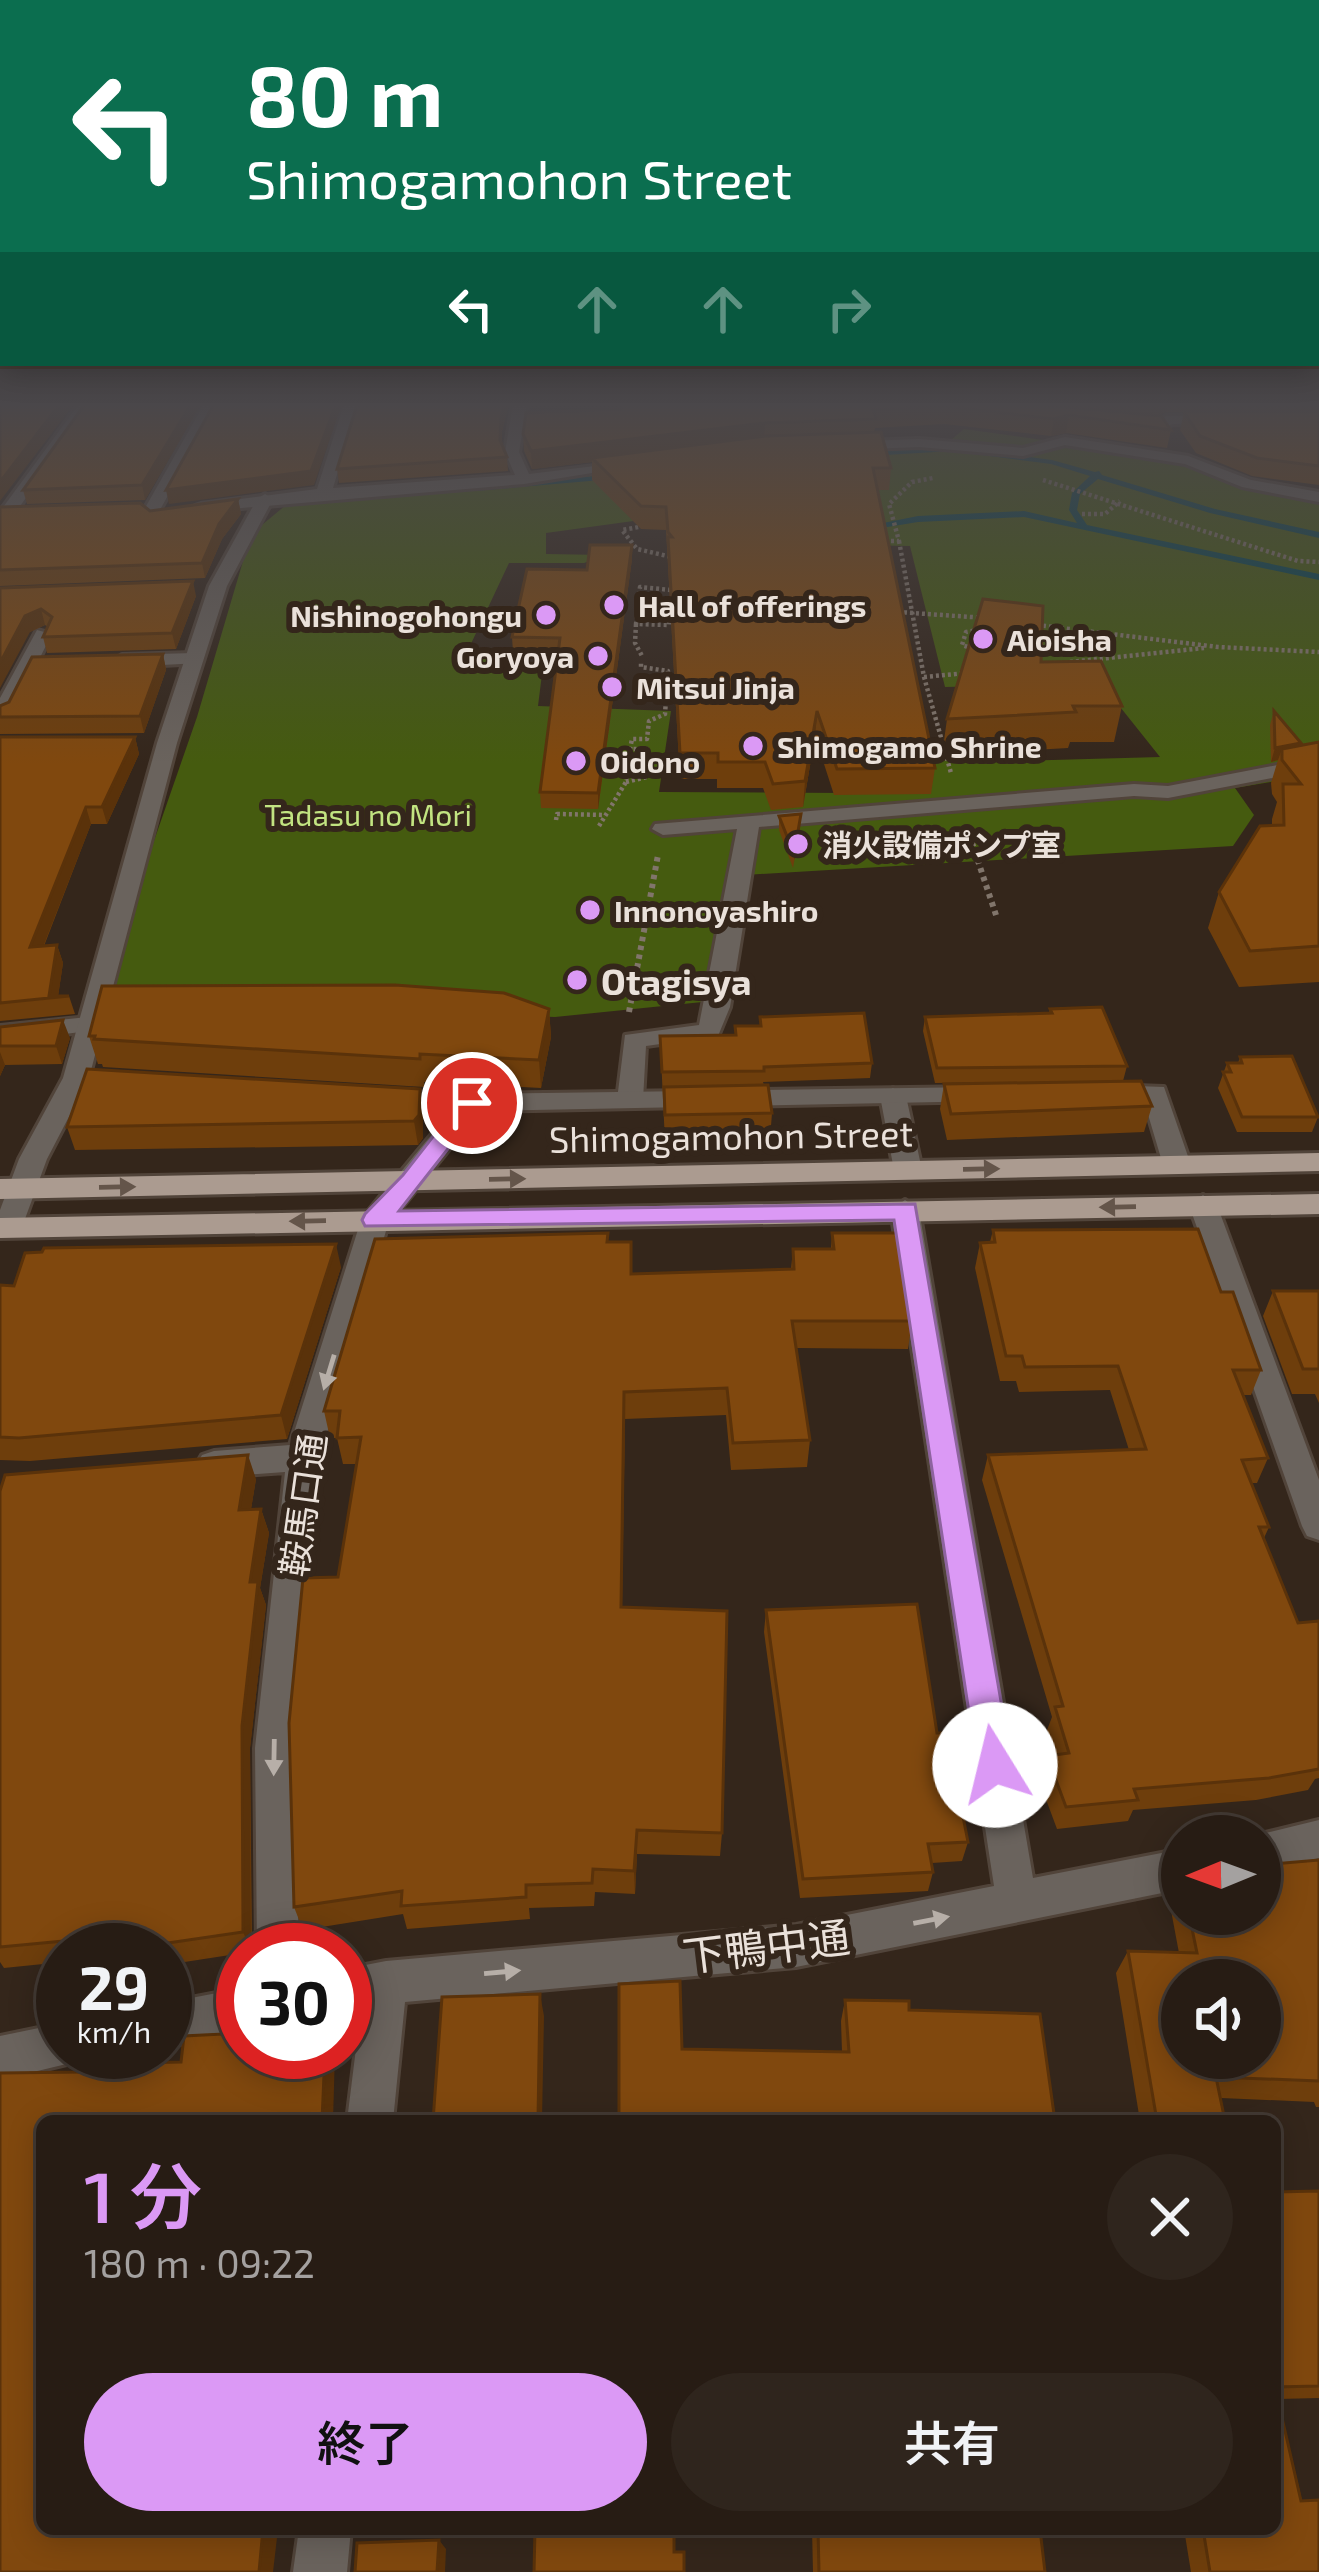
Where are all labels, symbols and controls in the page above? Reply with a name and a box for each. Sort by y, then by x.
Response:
text: 80 m [246,43,443,144]
icon: left [48,48,204,204]
text: Shimogamohon Street [246,145,792,210]
icon: left [438,276,504,342]
icon: ahead [564,276,630,342]
icon: ahead [690,276,756,342]
icon: right [816,276,882,342]
place label: Hall of offerings [638,587,867,623]
marker: Hall of offerings [601,592,627,618]
place label: Nishinogohongu [290,597,522,633]
marker: Nishinogohongu [533,602,559,628]
place label: Aioisha [1007,621,1112,657]
marker: Aioisha [970,626,996,652]
place label: Goryoya [456,638,574,675]
marker: Goryoya [585,643,611,669]
place label: Mitsui Jinja [636,669,795,705]
marker: Mitsui Jinja [599,674,625,700]
place label: Shimogamo Shrine [777,728,1042,764]
marker: Shimogamo Shrine [740,733,766,759]
place label: Oidono [600,743,700,779]
marker: Oidono [563,748,589,774]
park label: Tadasu no Mori [264,796,472,832]
place label: 消火設備ポンプ室 [822,826,1061,862]
marker: 消火設備ポンプ室 [785,831,811,857]
place label: Innonoyashiro [614,892,818,929]
marker: Innonoyashiro [577,897,603,923]
place label: Otagisya [601,959,751,1003]
marker: Otagisya [564,967,590,993]
pin [421,1052,523,1154]
icon: arrive [439,1070,505,1136]
street label: Shimogamohon Street [549,1110,913,1160]
one-way arrow [963,1159,1001,1178]
one-way arrow [489,1170,527,1189]
one-way arrow [99,1177,137,1196]
one-way arrow [1098,1197,1136,1216]
one-way arrow [288,1212,326,1231]
one-way arrow [319,1354,337,1391]
street label: 鞍馬口通 [271,1431,333,1579]
position arrow [932,1702,1058,1828]
one-way arrow [265,1739,284,1777]
north arrow [1161,1815,1281,1935]
map controls [1161,1815,1281,2079]
street label: 下鴨中通 [680,1910,852,1980]
one-way arrow [913,1911,950,1930]
speed limit sign: 30 [216,1923,372,2079]
text: 29 [79,1950,149,2022]
button: sound [1161,1959,1281,2079]
one-way arrow [484,1962,522,1981]
text: km/h [77,2013,151,2049]
text: 1 分 [84,2151,202,2237]
button: close [1107,2154,1233,2280]
text: 180 m · 09:22 [84,2239,315,2286]
button: 終了 [84,2373,647,2511]
button: 共有 [671,2373,1233,2511]

